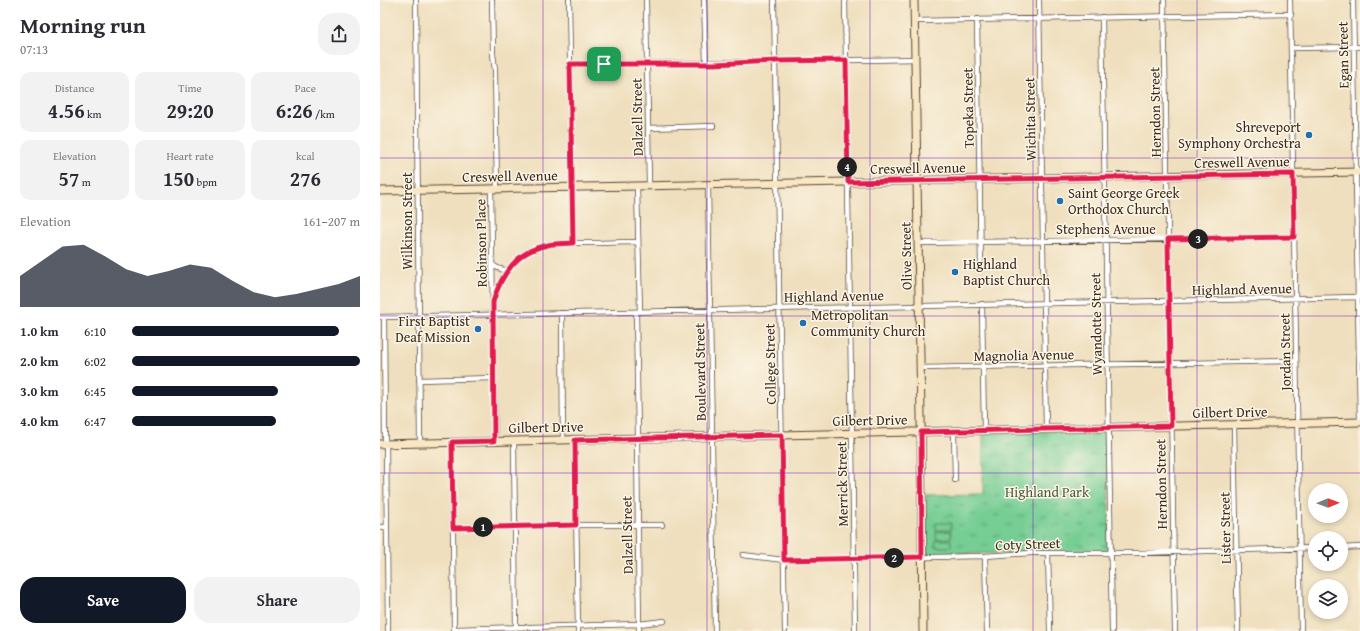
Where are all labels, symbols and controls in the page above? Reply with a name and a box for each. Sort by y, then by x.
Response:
text: Morning run [20,9,146,41]
button: share [318,13,360,55]
street label: Egan Street [1332,21,1354,89]
text: 07:13 [20,40,48,59]
pin [587,47,621,81]
icon: arrive [593,53,615,75]
street label: Topeka Street [957,67,979,149]
street label: Herndon Street [1144,67,1166,157]
street label: Wichita Street [1019,77,1041,161]
street label: Dalzell Street [626,78,648,156]
text: Distance [55,80,94,96]
text: Time [178,80,202,96]
text: Pace [295,80,316,96]
text: 4.56 [48,96,85,125]
text: 29:20 [166,96,214,125]
text: 6:26 [276,96,313,125]
text: km [85,106,102,122]
text: /km [313,106,335,122]
place label: Shreveport Symphony Orchestra [1178,117,1301,153]
marker: Shreveport Symphony Orchestra [1304,130,1314,140]
text: Elevation [53,148,96,164]
text: Heart rate [166,148,214,164]
text: kcal [296,148,315,164]
street label: Creswell Avenue [1194,151,1290,173]
pin: 4 [837,157,857,177]
street label: Creswell Avenue [870,157,966,179]
text: 4 [844,159,850,175]
text: 57 [59,164,79,193]
text: 150 [163,164,194,193]
text: 276 [290,164,321,193]
street label: Creswell Avenue [462,165,558,187]
street label: Wilkinson Street [397,172,417,270]
text: m [79,174,91,190]
text: bpm [194,174,217,190]
place label: Saint George Greek Orthodox Church [1068,183,1181,219]
marker: Saint George Greek Orthodox Church [1055,196,1065,206]
street label: Robinson Place [470,198,492,288]
text: Elevation [20,212,71,231]
text: 161–207 m [303,212,360,231]
street label: Stephens Avenue [1056,219,1156,239]
street label: Olive Street [895,222,917,290]
pin: 3 [1188,229,1208,249]
text: 3 [1195,231,1201,247]
place label: Highland Baptist Church [963,254,1050,290]
marker: Highland Baptist Church [950,267,960,277]
street label: Wyandotte Street [1085,272,1107,376]
street label: Highland Avenue [1192,278,1293,300]
street label: Highland Avenue [784,285,885,307]
place label: Metropolitan Community Church [811,305,926,341]
place label: First Baptist Deaf Mission [395,311,470,347]
street label: Jordan Street [1274,313,1296,393]
marker: Metropolitan Community Church [798,318,808,328]
text: 1.0 km [20,322,59,341]
text: 6:10 [84,322,106,341]
street label: Boulevard Street [689,323,711,421]
street label: College Street [759,323,781,405]
marker: First Baptist Deaf Mission [473,324,483,334]
street label: Magnolia Avenue [974,344,1075,366]
text: 2.0 km [20,352,59,371]
text: 6:02 [84,352,106,371]
text: 3.0 km [20,382,59,401]
text: 6:45 [84,382,106,401]
street label: Gilbert Drive [1192,401,1268,423]
street label: Gilbert Drive [832,409,908,431]
text: 4.0 km [20,412,59,431]
text: 6:47 [84,412,106,431]
street label: Gilbert Drive [508,416,584,438]
street label: Herndon Street [1150,439,1172,529]
street label: Merrick Street [831,441,853,527]
park label: Highland Park [1005,482,1090,502]
north arrow [1308,483,1348,523]
map controls [1308,483,1348,619]
street label: Lister Street [1214,492,1236,564]
street label: Dalzell Street [616,496,638,574]
pin: 1 [473,517,493,537]
text: 1 [480,519,486,535]
button: locate [1308,531,1348,571]
street label: Coty Street [995,533,1061,555]
pin: 2 [884,548,904,568]
text: 2 [891,550,897,566]
button: Save [20,577,186,623]
button: Share [194,577,360,623]
button: layers [1308,579,1348,619]

